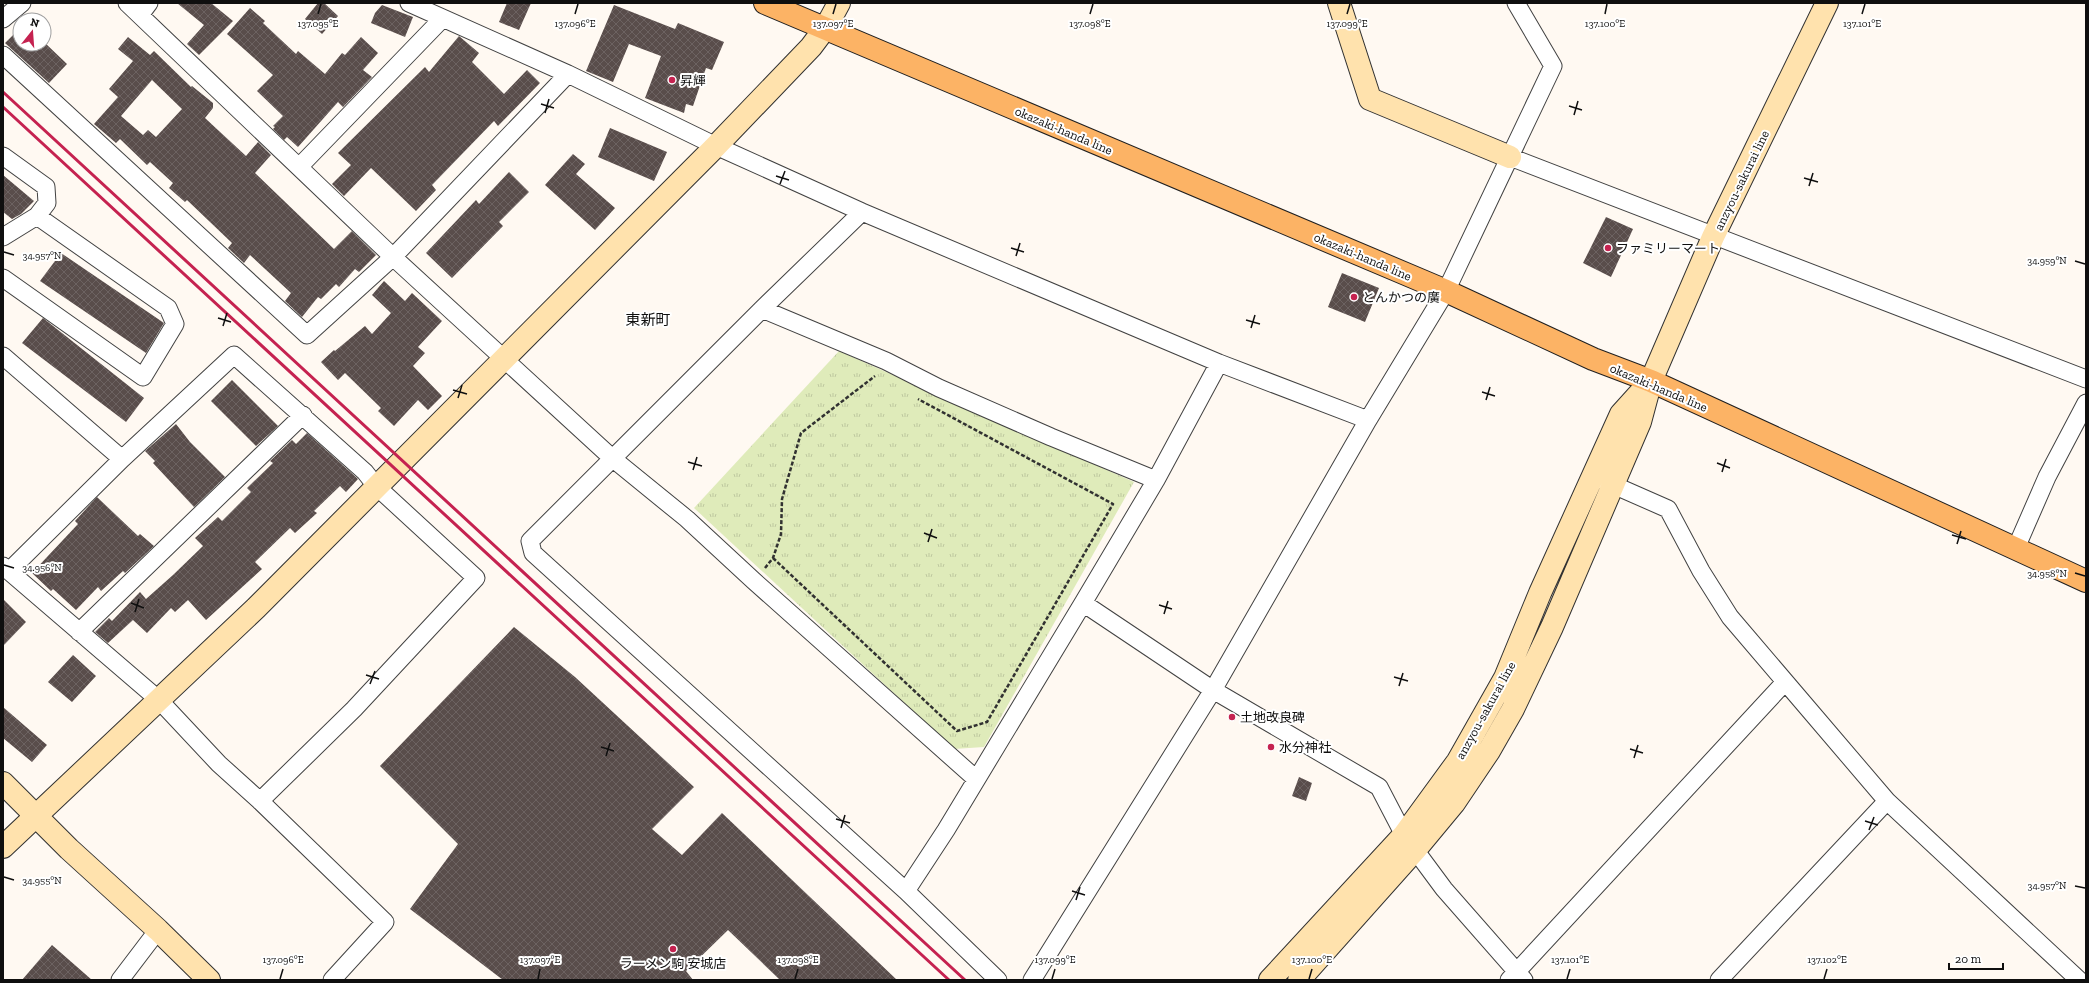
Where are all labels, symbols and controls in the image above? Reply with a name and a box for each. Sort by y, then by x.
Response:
north arrow [12,12,52,52]
text: N [29,15,41,31]
text: 137.095°E [298,18,339,30]
text: 137.096°E [554,18,596,30]
text: 137.097°E [813,18,853,30]
text: 137.098°E [1069,18,1111,30]
text: 137.099°E [1326,18,1368,30]
text: 137.100°E [1585,18,1625,30]
text: 137.101°E [1843,18,1881,30]
place label: 昇輝 [680,73,706,88]
marker: 昇輝 [667,75,677,85]
street label: okazaki-handa line [1013,103,1115,158]
street label: anzyou-sakurai line [1711,128,1772,233]
street label: okazaki-handa line [1312,229,1414,284]
place label: ファミリーマート [1616,241,1720,256]
marker: ファミリーマート [1603,243,1613,253]
text: 34.957°N [23,250,62,262]
text: 34.959°N [2027,255,2067,267]
place label: とんかつの廣 [1362,290,1440,305]
marker: とんかつの廣 [1349,292,1359,302]
district label: 東新町 [625,311,671,329]
street label: okazaki-handa line [1608,360,1710,415]
text: 34.956°N [22,562,62,574]
text: 34.958°N [2027,568,2067,580]
street label: anzyou-sakurai line [1452,659,1519,762]
place label: 土地改良碑 [1240,710,1305,725]
marker: 土地改良碑 [1227,712,1237,722]
place label: 水分神社 [1279,740,1331,755]
marker: 水分神社 [1266,742,1276,752]
text: 34.955°N [22,875,62,887]
text: 34.957°N [2028,880,2067,892]
marker: ラーメン駒 安城店 [668,944,678,954]
scale bar [1949,945,2003,971]
text: 20 m [1955,952,1982,966]
text: 137.096°E [262,954,304,966]
text: 137.097°E [520,954,560,966]
text: 137.098°E [777,954,819,966]
text: 137.099°E [1034,954,1076,966]
text: 137.100°E [1292,954,1332,966]
text: 137.101°E [1551,954,1589,966]
text: 137.102°E [1807,954,1847,966]
place label: ラーメン駒 安城店 [620,956,726,971]

